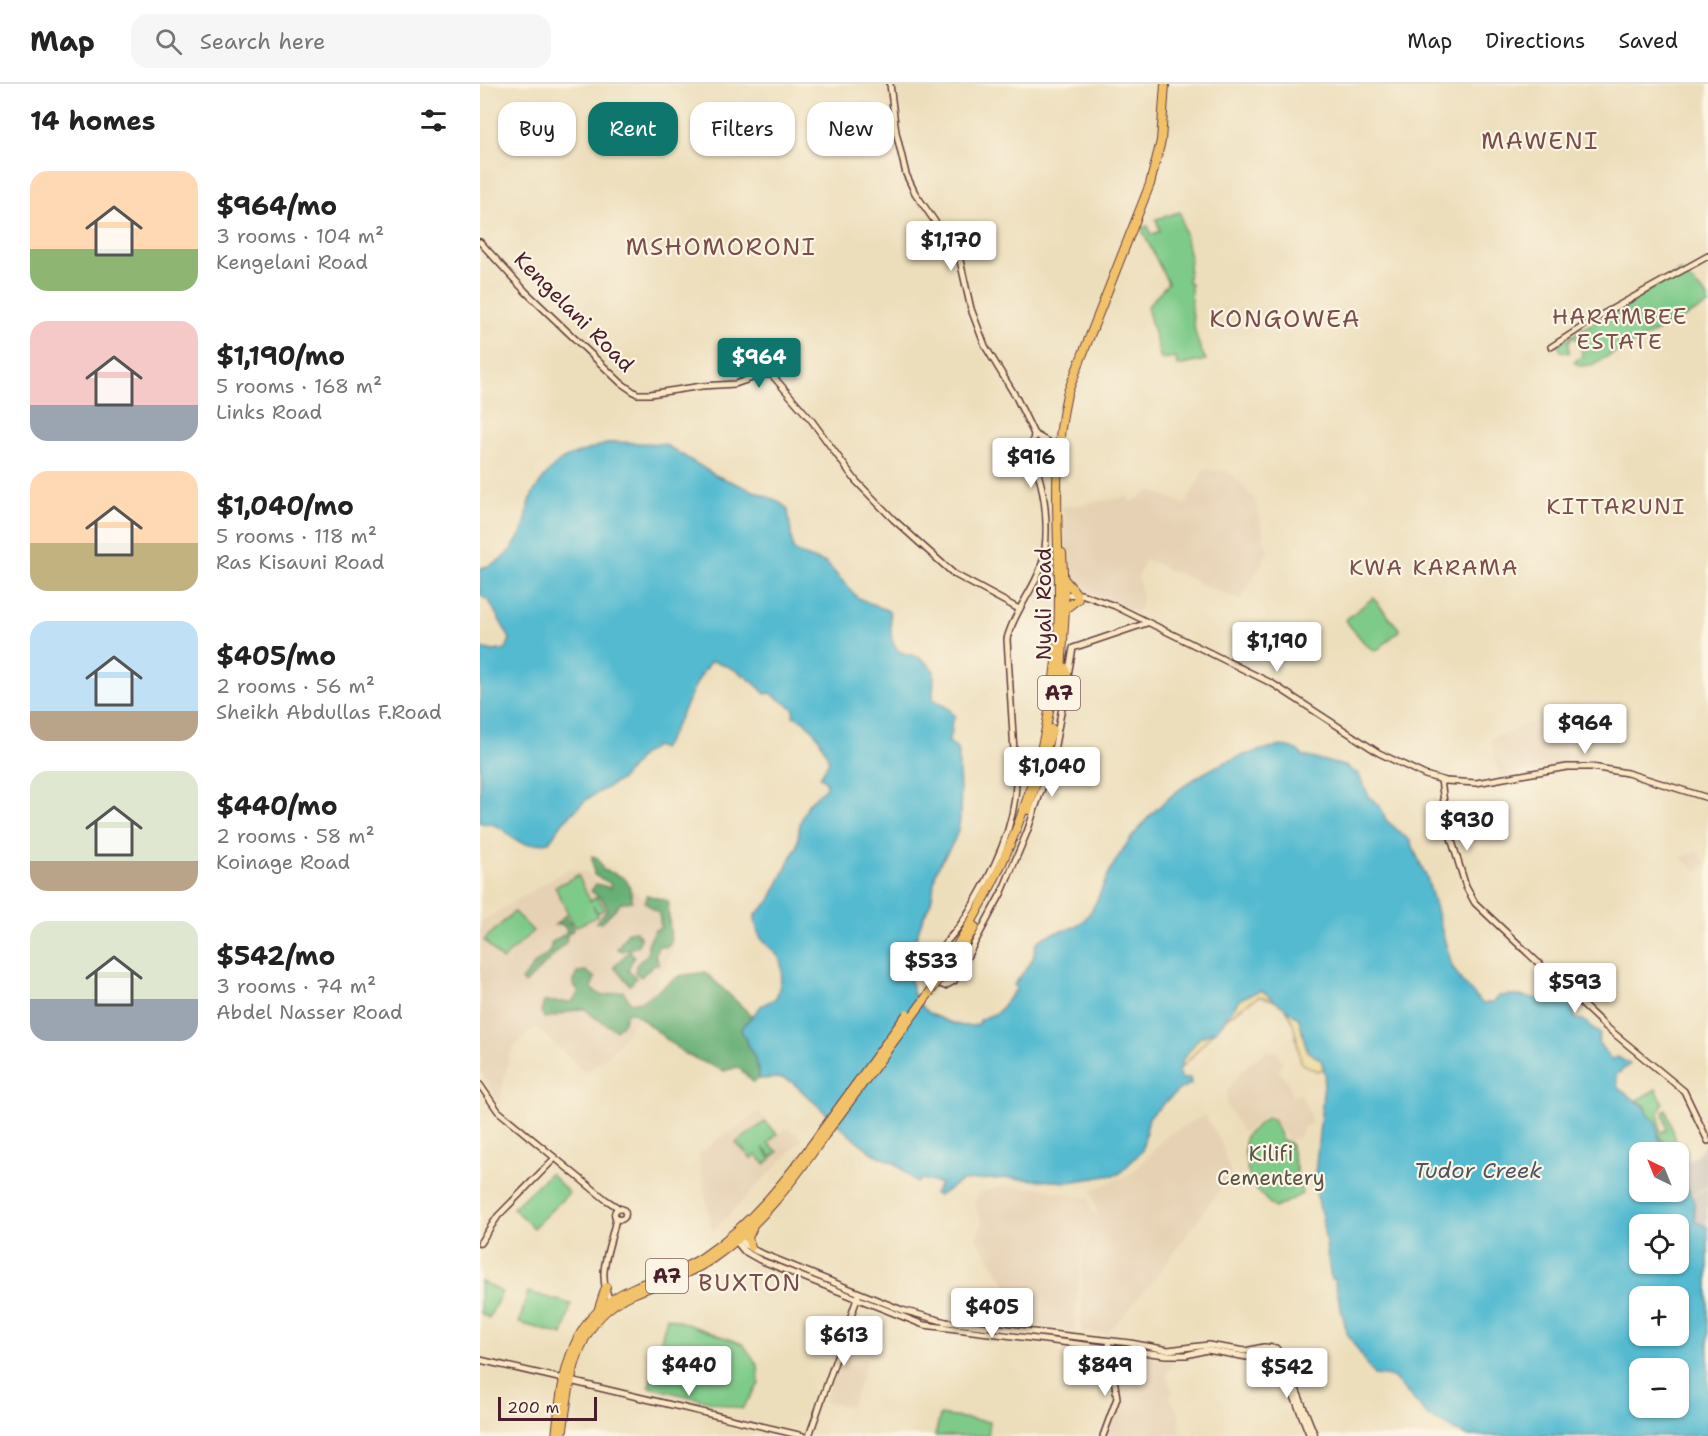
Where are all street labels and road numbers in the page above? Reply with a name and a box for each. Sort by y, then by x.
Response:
street label: Kengelani Road [508,246,640,378]
street label: Nyali Road [1030,548,1058,660]
road number: A7 [1038,676,1080,710]
road number: A7 [646,1259,688,1293]

